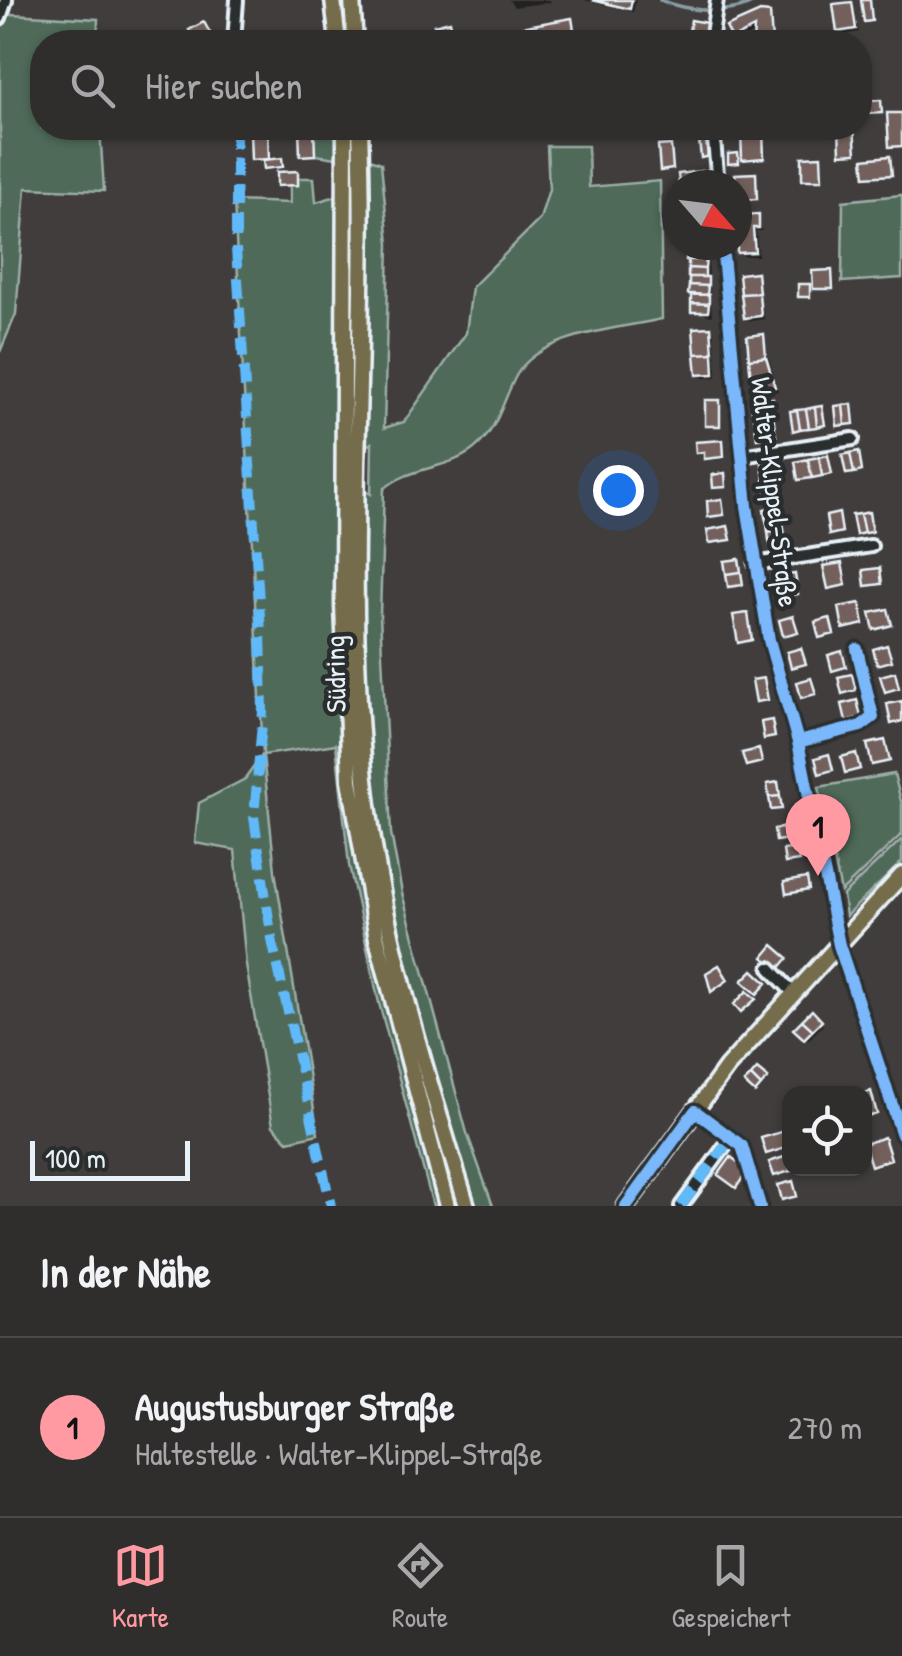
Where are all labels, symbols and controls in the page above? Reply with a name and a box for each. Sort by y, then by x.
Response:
search box [30,30,872,140]
icon: search [65,58,120,113]
text: Hier suchen [145,59,303,111]
north arrow [662,170,752,260]
street label: Walter-Klippel-Straße [742,375,808,609]
your location [593,465,644,516]
street label: Südring [315,635,355,713]
pin: 1 [786,794,850,876]
map controls [782,1086,872,1176]
button: locate [782,1086,872,1176]
scale bar [30,1136,190,1180]
text: 100 m [45,1139,106,1177]
text: In der Nähe [40,1243,211,1300]
text: Augustusburger Straße [135,1380,455,1432]
text: 1 [67,1406,78,1449]
text: 270 m [788,1406,862,1449]
text: Haltestelle · Walter-Klippel-Straße [135,1432,542,1475]
tab: Karte [112,1538,169,1636]
tab: Route [392,1538,448,1636]
tab: Gespeichert [671,1538,790,1636]

